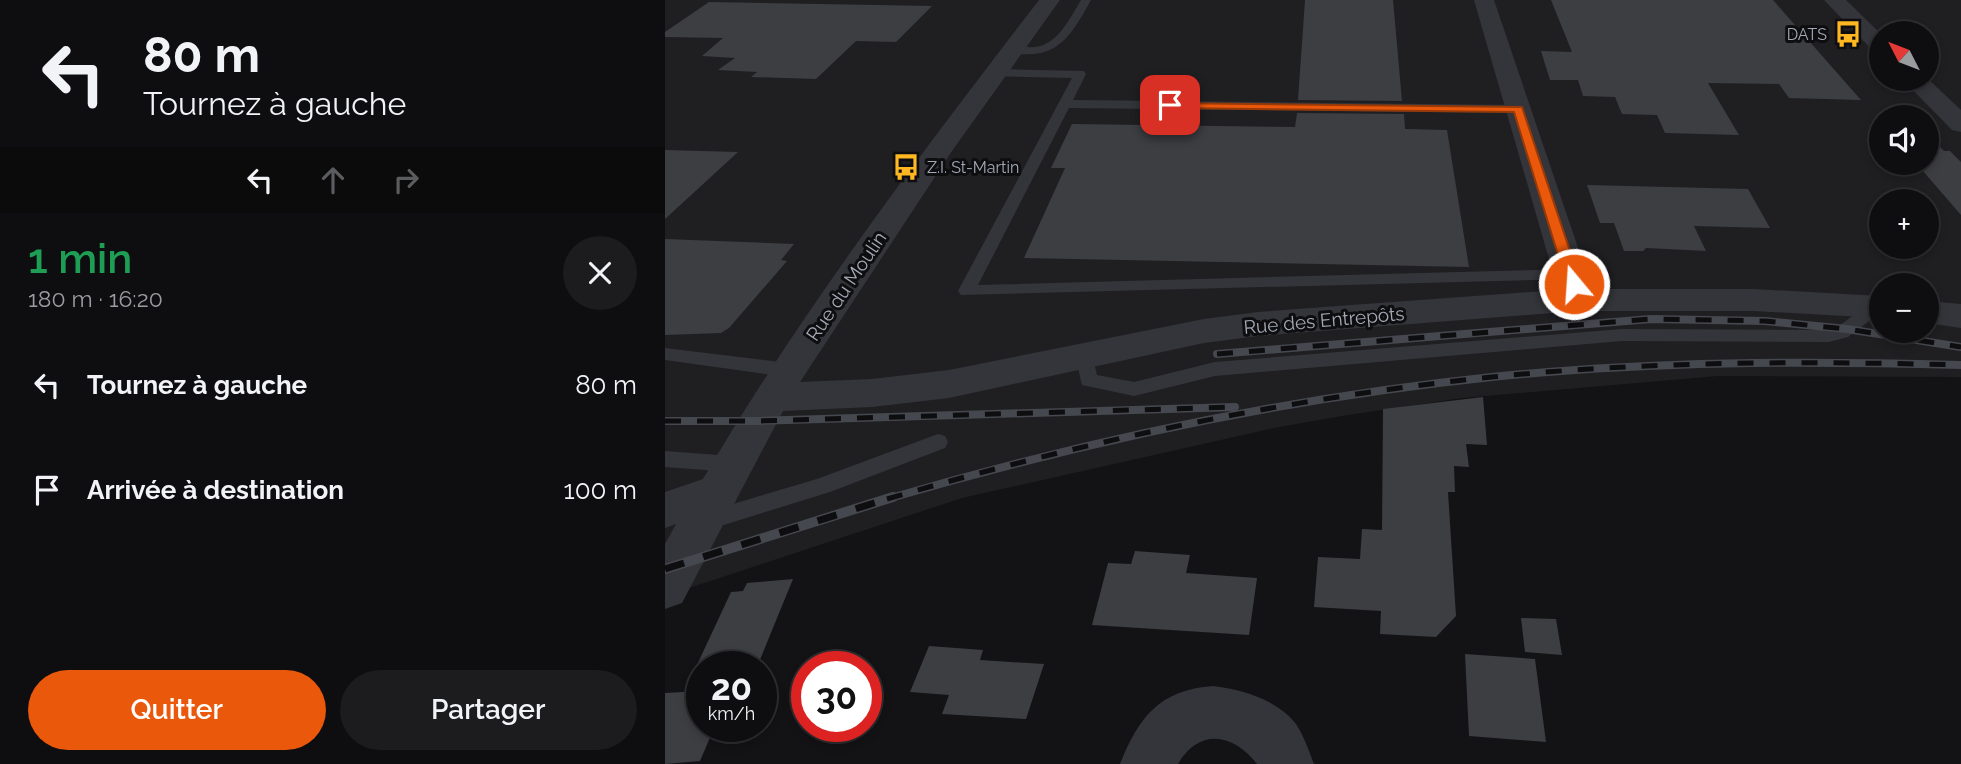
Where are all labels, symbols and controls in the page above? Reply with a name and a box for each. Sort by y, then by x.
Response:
bus stop icon: DATS [1833,19,1863,49]
north arrow [1869,21,1939,91]
map controls [1869,21,1939,343]
place label: DATS [1787,25,1827,44]
text: 80 m [143,26,260,83]
icon: left [28,28,119,119]
pin [1140,75,1200,135]
text: Tournez à gauche [143,85,406,122]
icon: arrive [1151,86,1189,124]
button: sound [1869,105,1939,175]
bus stop icon: Z.I. St-Martin [891,152,921,182]
place label: Z.I. St-Martin [927,158,1019,177]
icon: left [241,161,279,199]
icon: ahead [314,161,352,199]
icon: right [387,161,425,199]
button: + [1869,189,1939,259]
street label: Rue du Moulin [801,227,891,345]
text: 1 min [28,234,132,283]
button: close [563,236,637,310]
position arrow [1537,247,1611,321]
button: − [1869,273,1939,343]
text: 180 m · 16:20 [28,285,163,312]
street label: Rue des Entrepôts [1243,302,1405,338]
icon: left [28,366,66,404]
text: Tournez à gauche [87,370,307,400]
text: 80 m [575,370,637,400]
icon: arrive [28,471,66,509]
text: Arrivée à destination [87,475,344,505]
text: 100 m [564,475,637,505]
speed limit sign: 30 [791,651,882,742]
text: 20 [711,667,752,708]
button: Quitter [28,670,326,750]
button: Partager [340,670,637,750]
text: km/h [708,703,755,724]

